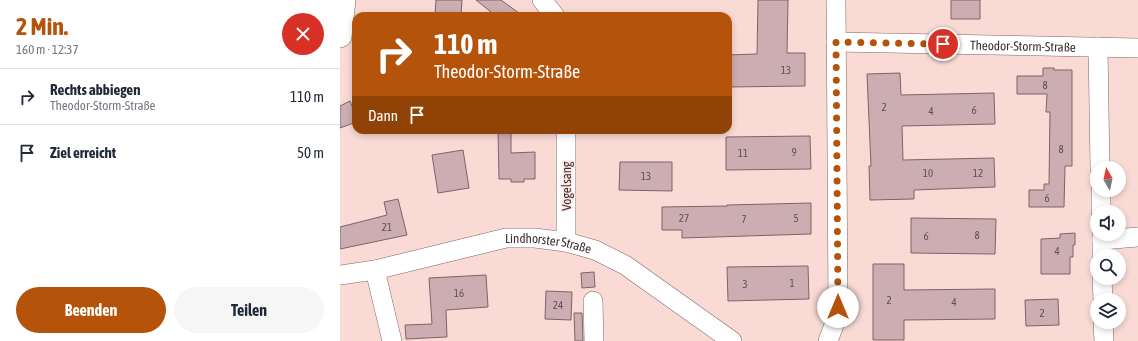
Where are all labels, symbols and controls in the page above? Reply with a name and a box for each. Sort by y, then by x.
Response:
text: 2 Min. [16,13,68,40]
button: close [282,13,324,55]
pin [926,27,960,61]
icon: right [368,28,420,80]
text: 110 m [434,28,497,60]
icon: arrive [932,33,954,55]
street label: Theodor-Storm-Straße [970,38,1076,55]
text: 160 m · 12:37 [16,42,79,57]
text: Theodor-Storm-Straße [434,61,580,82]
house number: 13 [781,64,791,76]
house number: 8 [1042,79,1048,91]
text: Rechts abbiegen [50,81,140,98]
icon: right [16,86,38,108]
text: 110 m [290,88,324,105]
text: Theodor-Storm-Straße [50,98,156,113]
house number: 2 [881,101,887,113]
icon: arrive [406,104,428,126]
house number: 6 [971,104,977,116]
house number: 4 [928,105,934,117]
text: Dann [368,107,398,124]
icon: arrive [16,142,38,164]
house number: 8 [1058,143,1064,155]
text: Ziel erreicht [50,144,116,161]
text: 50 m [297,144,324,161]
house number: 9 [791,146,797,158]
house number: 11 [738,147,748,159]
street label: Vogelsang [559,161,574,211]
north arrow [1090,161,1126,197]
map controls [1090,161,1126,329]
house number: 10 [923,167,933,179]
house number: 12 [973,167,983,179]
house number: 13 [641,170,651,182]
house number: 6 [1044,192,1050,204]
button: sound [1090,205,1126,241]
house number: 27 [679,212,689,224]
house number: 5 [793,212,799,224]
house number: 7 [741,213,747,225]
house number: 21 [382,221,392,233]
house number: 8 [974,229,980,241]
house number: 6 [923,230,929,242]
street label: Lindhorster Straße [505,231,593,257]
house number: 4 [1054,245,1060,257]
button: search [1090,249,1126,285]
house number: 1 [789,277,795,289]
house number: 3 [742,278,748,290]
position arrow [817,286,859,328]
button: Beenden [16,287,166,333]
button: Teilen [174,287,324,333]
house number: 16 [454,287,464,299]
button: layers [1090,293,1126,329]
house number: 2 [886,294,892,306]
house number: 4 [951,296,957,308]
house number: 24 [553,299,563,311]
house number: 2 [1039,307,1045,319]

